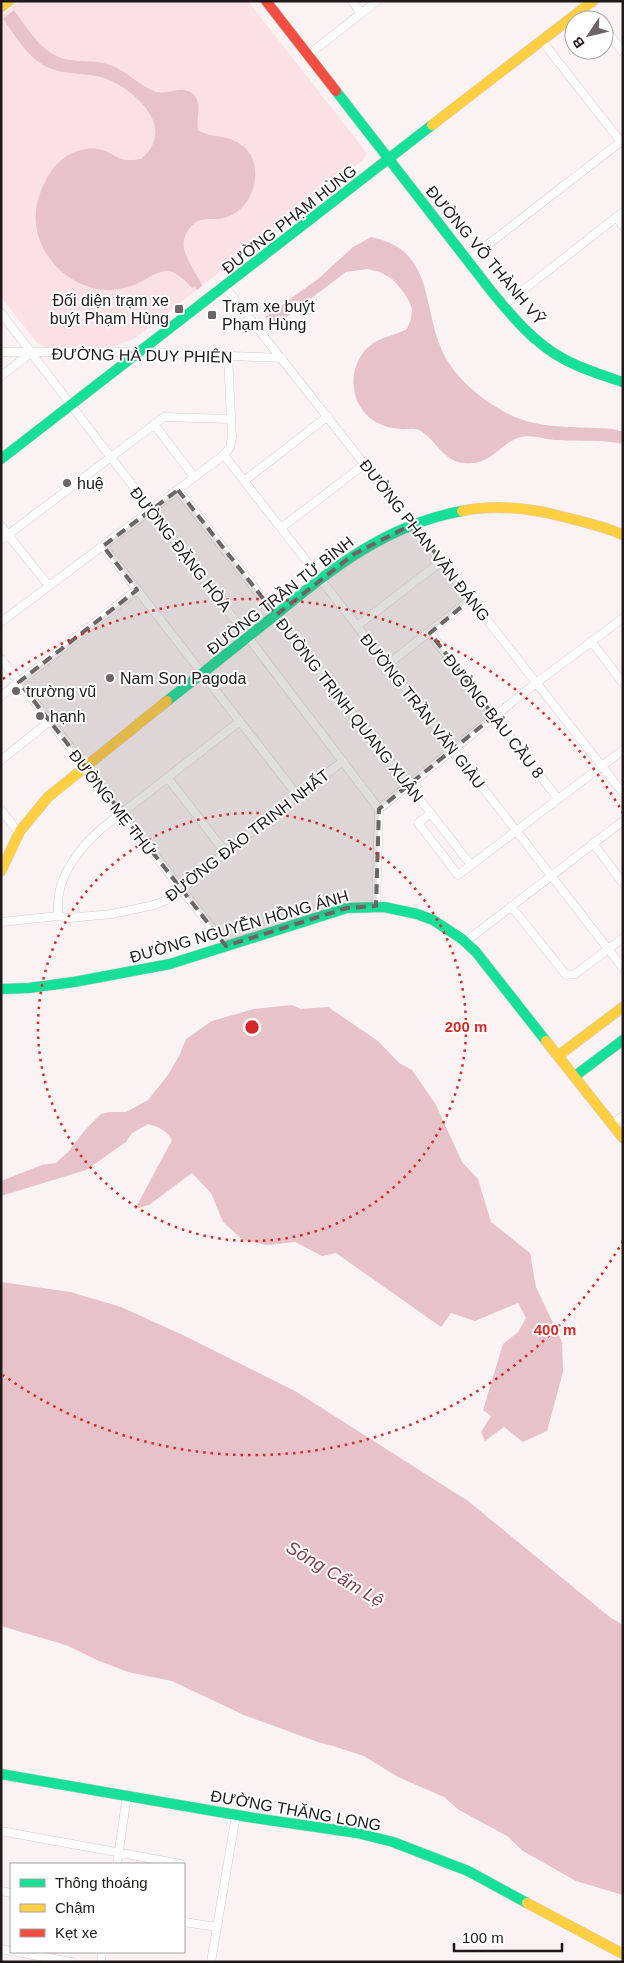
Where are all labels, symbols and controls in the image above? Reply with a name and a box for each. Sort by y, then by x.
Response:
north arrow [564,10,614,60]
text: B [569,34,588,51]
street label: ĐƯỜNG PHẠM HÙNG [218,161,360,277]
street label: ĐƯỜNG VÕ THÀNH VỸ [423,181,550,328]
place label: Đối diện trạm xe buýt Phạm Hùng [50,292,169,327]
place label: Trạm xe buýt Phạm Hùng [222,298,315,333]
marker: Đối diện trạm xe buýt Phạm Hùng [173,303,185,315]
marker: Trạm xe buýt Phạm Hùng [206,309,218,321]
street label: ĐƯỜNG HÀ DUY PHIÊN [51,344,233,366]
street label: ĐƯỜNG PHAN VĂN ĐÁNG [356,456,494,624]
place label: huệ [77,475,104,492]
marker: huệ [61,477,73,489]
street label: ĐƯỜNG ĐẶNG HÒA [127,483,235,615]
street label: ĐƯỜNG TRẦN TỬ BÌNH [203,532,357,658]
street label: ĐƯỜNG TRỊNH QUANG XUÂN [273,615,427,805]
street label: ĐƯỜNG TRẦN VĂN GIÀU [357,630,489,792]
street label: ĐƯỜNG BÀU CẦU 8 [440,651,548,781]
place label: Nam Son Pagoda [120,670,246,687]
marker: Nam Son Pagoda [104,672,116,684]
place label: trường vũ [26,683,96,700]
marker: trường vũ [10,685,22,697]
place label: hạnh [50,708,86,725]
marker: hạnh [34,710,46,722]
street label: ĐƯỜNG MẸ THỨ [66,746,160,860]
street label: ĐƯỜNG ĐÀO TRINH NHẤT [161,765,333,905]
street label: ĐƯỜNG NGUYỄN HỒNG ÁNH [128,886,350,966]
centre of rings [243,1018,261,1036]
text: 200 m [445,1018,487,1035]
text: 400 m [534,1321,576,1338]
water label: Sông Cẩm Lệ [283,1537,387,1611]
street label: ĐƯỜNG THĂNG LONG [209,1786,383,1834]
legend [10,1863,185,1953]
text: Thông thoáng [55,1874,148,1891]
text: Chậm [55,1899,95,1916]
scale bar [454,1920,562,1952]
text: Kẹt xe [55,1924,98,1941]
text: 100 m [462,1929,504,1946]

